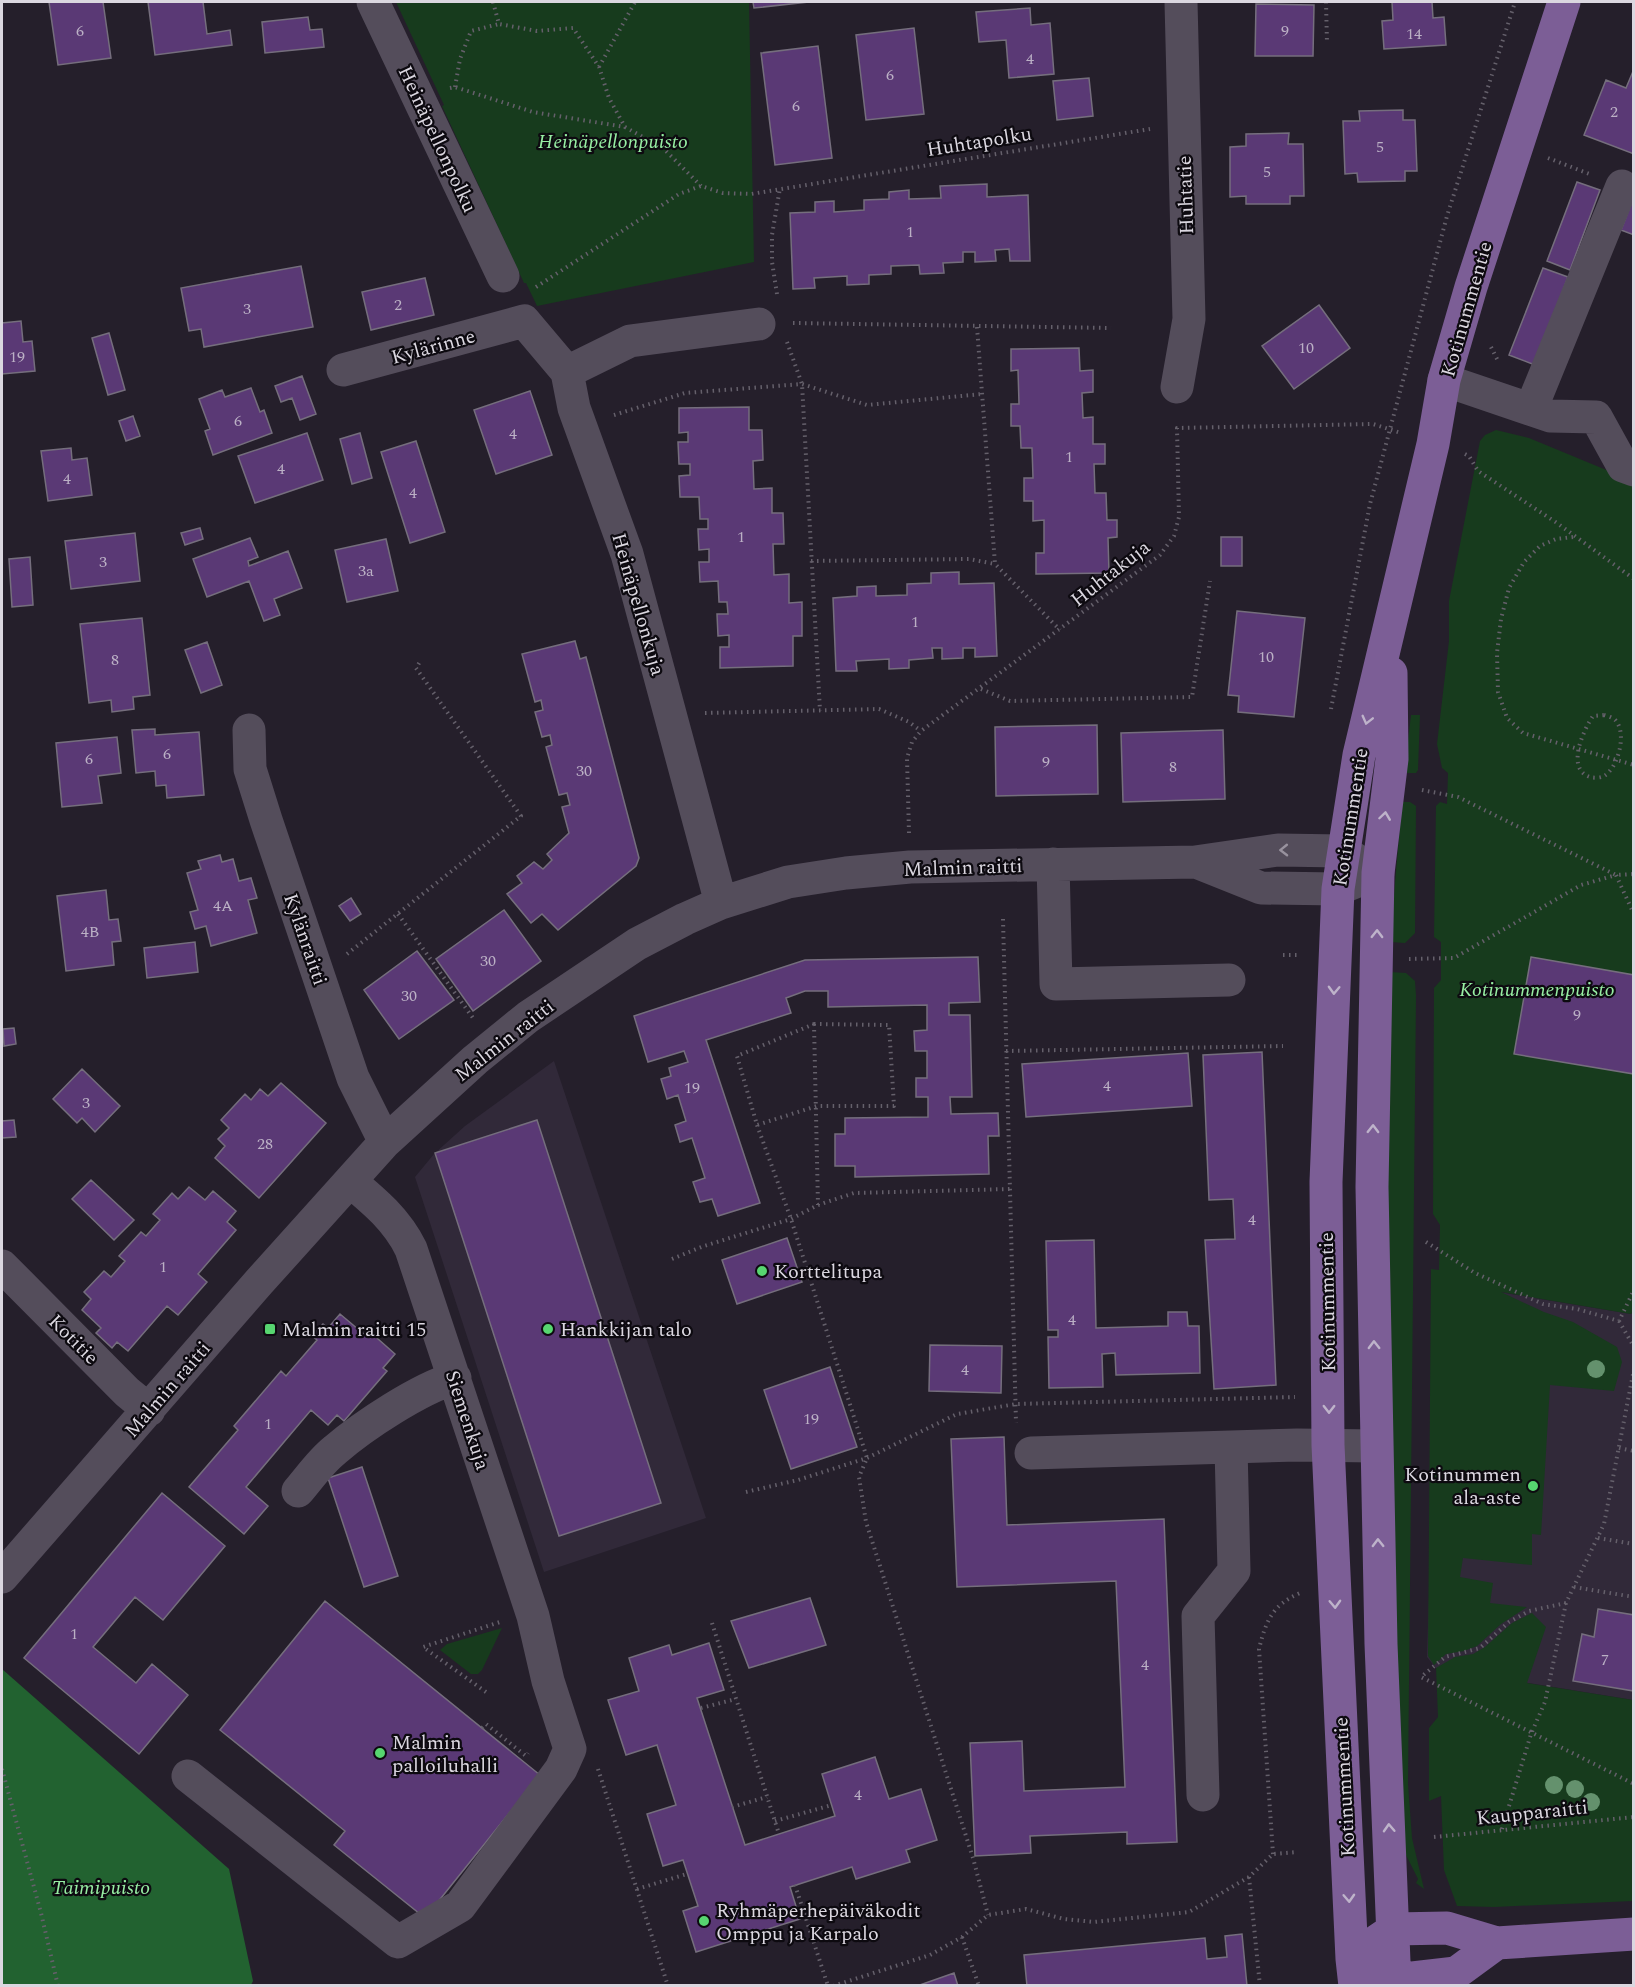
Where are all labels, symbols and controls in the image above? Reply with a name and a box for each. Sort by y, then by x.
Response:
house number: 6 [76,19,84,43]
house number: 9 [1281,19,1289,43]
house number: 14 [1406,22,1422,46]
house number: 4 [1026,47,1034,71]
street label: Heinäpellonpolku [390,61,484,218]
house number: 6 [886,63,894,87]
house number: 6 [792,94,800,118]
house number: 2 [1610,100,1618,124]
street label: Huhtapolku [924,119,1034,165]
park label: Heinäpellonpuisto [538,127,688,157]
house number: 5 [1376,135,1384,159]
street label: Huhtatie [1170,155,1202,235]
house number: 5 [1263,160,1271,184]
house number: 1 [906,220,914,244]
street label: Kotinummentie [1433,238,1501,381]
house number: 2 [394,293,402,317]
house number: 3 [243,297,251,321]
street label: Kylärinne [388,321,479,373]
house number: 10 [1298,336,1314,360]
house number: 19 [9,345,25,369]
house number: 6 [234,409,242,433]
house number: 4 [509,422,517,446]
house number: 1 [1065,445,1073,469]
house number: 4 [277,457,285,481]
house number: 4 [63,467,71,491]
house number: 4 [409,481,417,505]
house number: 1 [737,525,745,549]
street label: Heinäpellonkuja [603,529,673,679]
street label: Huhtakuja [1064,533,1157,615]
house number: 3 [99,550,107,574]
house number: 3a [358,559,374,583]
house number: 1 [911,610,919,634]
house number: 10 [1258,645,1274,669]
house number: 8 [111,648,119,672]
one-way arrow [1362,715,1375,725]
house number: 6 [163,742,171,766]
street label: Kotinummentie [1325,746,1377,889]
house number: 6 [85,747,93,771]
house number: 9 [1042,750,1050,774]
house number: 8 [1169,755,1177,779]
house number: 30 [576,759,592,783]
one-way arrow [1379,811,1391,821]
one-way arrow [1280,844,1289,856]
street label: Malmin raitti [903,851,1023,885]
street label: Kylänraitti [275,889,335,989]
house number: 4A [213,894,233,918]
house number: 4B [81,920,99,944]
one-way arrow [1370,930,1383,939]
house number: 30 [480,949,496,973]
park label: Kotinummenpuisto [1459,975,1615,1005]
house number: 30 [401,984,417,1008]
one-way arrow [1327,985,1340,994]
street label: Malmin raitti [448,992,561,1089]
house number: 9 [1573,1003,1581,1027]
house number: 4 [1103,1074,1111,1098]
house number: 19 [684,1076,700,1100]
house number: 3 [82,1091,90,1115]
one-way arrow [1367,1124,1379,1133]
house number: 28 [257,1132,273,1156]
house number: 4 [1248,1208,1256,1232]
street label: Kotinummentie [1312,1232,1344,1372]
house number: 1 [159,1255,167,1279]
place label: Korttelitupa [774,1257,882,1287]
marker: Korttelitupa [755,1264,769,1278]
street label: Kotitie [41,1307,106,1372]
house number: 4 [1068,1308,1076,1332]
place label: Malmin raitti 15 [282,1315,426,1345]
place label: Hankkijan talo [560,1315,692,1345]
marker: Malmin raitti 15 [263,1322,277,1336]
marker: Hankkijan talo [541,1322,555,1336]
street label: Malmin raitti [117,1335,218,1445]
one-way arrow [1368,1341,1381,1350]
house number: 4 [961,1358,969,1382]
street label: Siemenkuja [437,1367,497,1474]
one-way arrow [1323,1404,1335,1413]
house number: 19 [803,1407,819,1431]
house number: 1 [264,1412,272,1436]
place label: Kotinummen ala-aste [1404,1460,1521,1513]
marker: Kotinummen ala-aste [1526,1479,1540,1493]
one-way arrow [1372,1539,1385,1548]
one-way arrow [1328,1599,1341,1608]
house number: 1 [70,1622,78,1646]
house number: 7 [1601,1648,1609,1672]
house number: 4 [1141,1653,1149,1677]
street label: Kotinummentie [1326,1716,1364,1858]
place label: Malmin palloiluhalli [392,1728,498,1781]
marker: Malmin palloiluhalli [373,1746,387,1760]
house number: 4 [854,1783,862,1807]
street label: Kaupparaitti [1475,1792,1589,1834]
one-way arrow [1383,1824,1396,1833]
park label: Taimipuisto [52,1873,150,1903]
one-way arrow [1343,1894,1356,1903]
place label: Ryhmäperhepäiväkodit Omppu ja Karpalo [716,1896,921,1949]
marker: Ryhmäperhepäiväkodit Omppu ja Karpalo [697,1914,711,1928]

